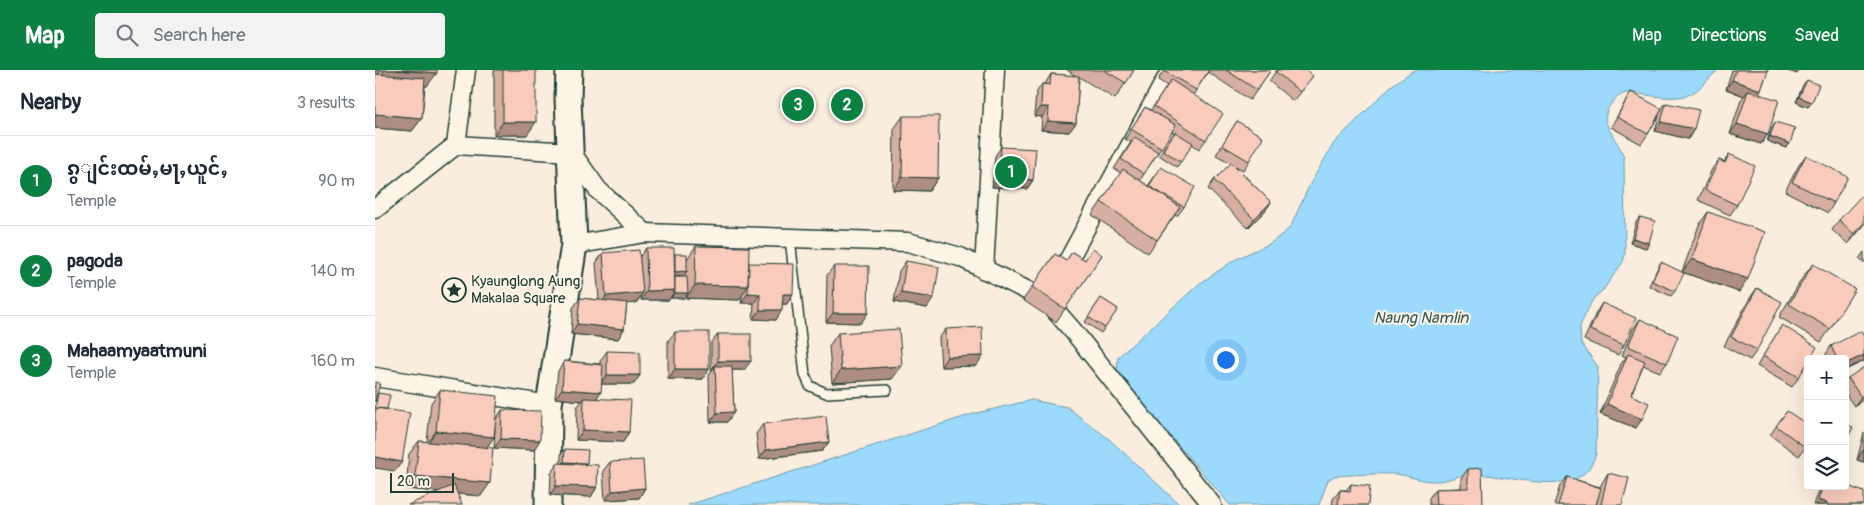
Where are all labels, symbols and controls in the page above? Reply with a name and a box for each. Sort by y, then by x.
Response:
search box [95,13,445,58]
text: Map [25,21,65,50]
icon: search [113,21,141,49]
text: Search here [153,23,246,47]
text: Map [1632,24,1662,47]
text: Directions [1690,24,1766,47]
text: Saved [1794,24,1839,47]
pin: 3 [782,86,814,124]
pin: 2 [831,86,863,124]
text: Nearby [20,89,81,116]
text: 3 results [297,93,355,113]
pin: 1 [995,153,1027,191]
text: ၵွျင်းထမ်ႇမႃႇယူင်ႇ [67,157,228,181]
text: 1 [33,171,39,191]
text: 90 m [318,171,355,191]
text: Temple [67,191,116,211]
text: pagoda [67,249,123,273]
text: 2 [32,261,40,281]
text: 140 m [311,261,355,281]
place label: Kyaunglong Aung Makalaa Square [471,272,580,308]
text: Temple [67,273,116,293]
place icon: Kyaunglong Aung Makalaa Square [441,277,467,303]
water label: Naung Namlin [1374,308,1469,328]
text: Mahaamyaatmuni [67,339,206,363]
your location [1213,347,1239,373]
text: 3 [32,351,40,371]
text: 160 m [311,351,355,371]
map controls [1804,355,1849,490]
button: + [1804,355,1849,400]
text: Temple [67,363,116,383]
button: − [1804,400,1849,445]
button: layers [1804,445,1849,490]
scale bar [390,470,454,493]
text: 20 m [397,473,430,490]

